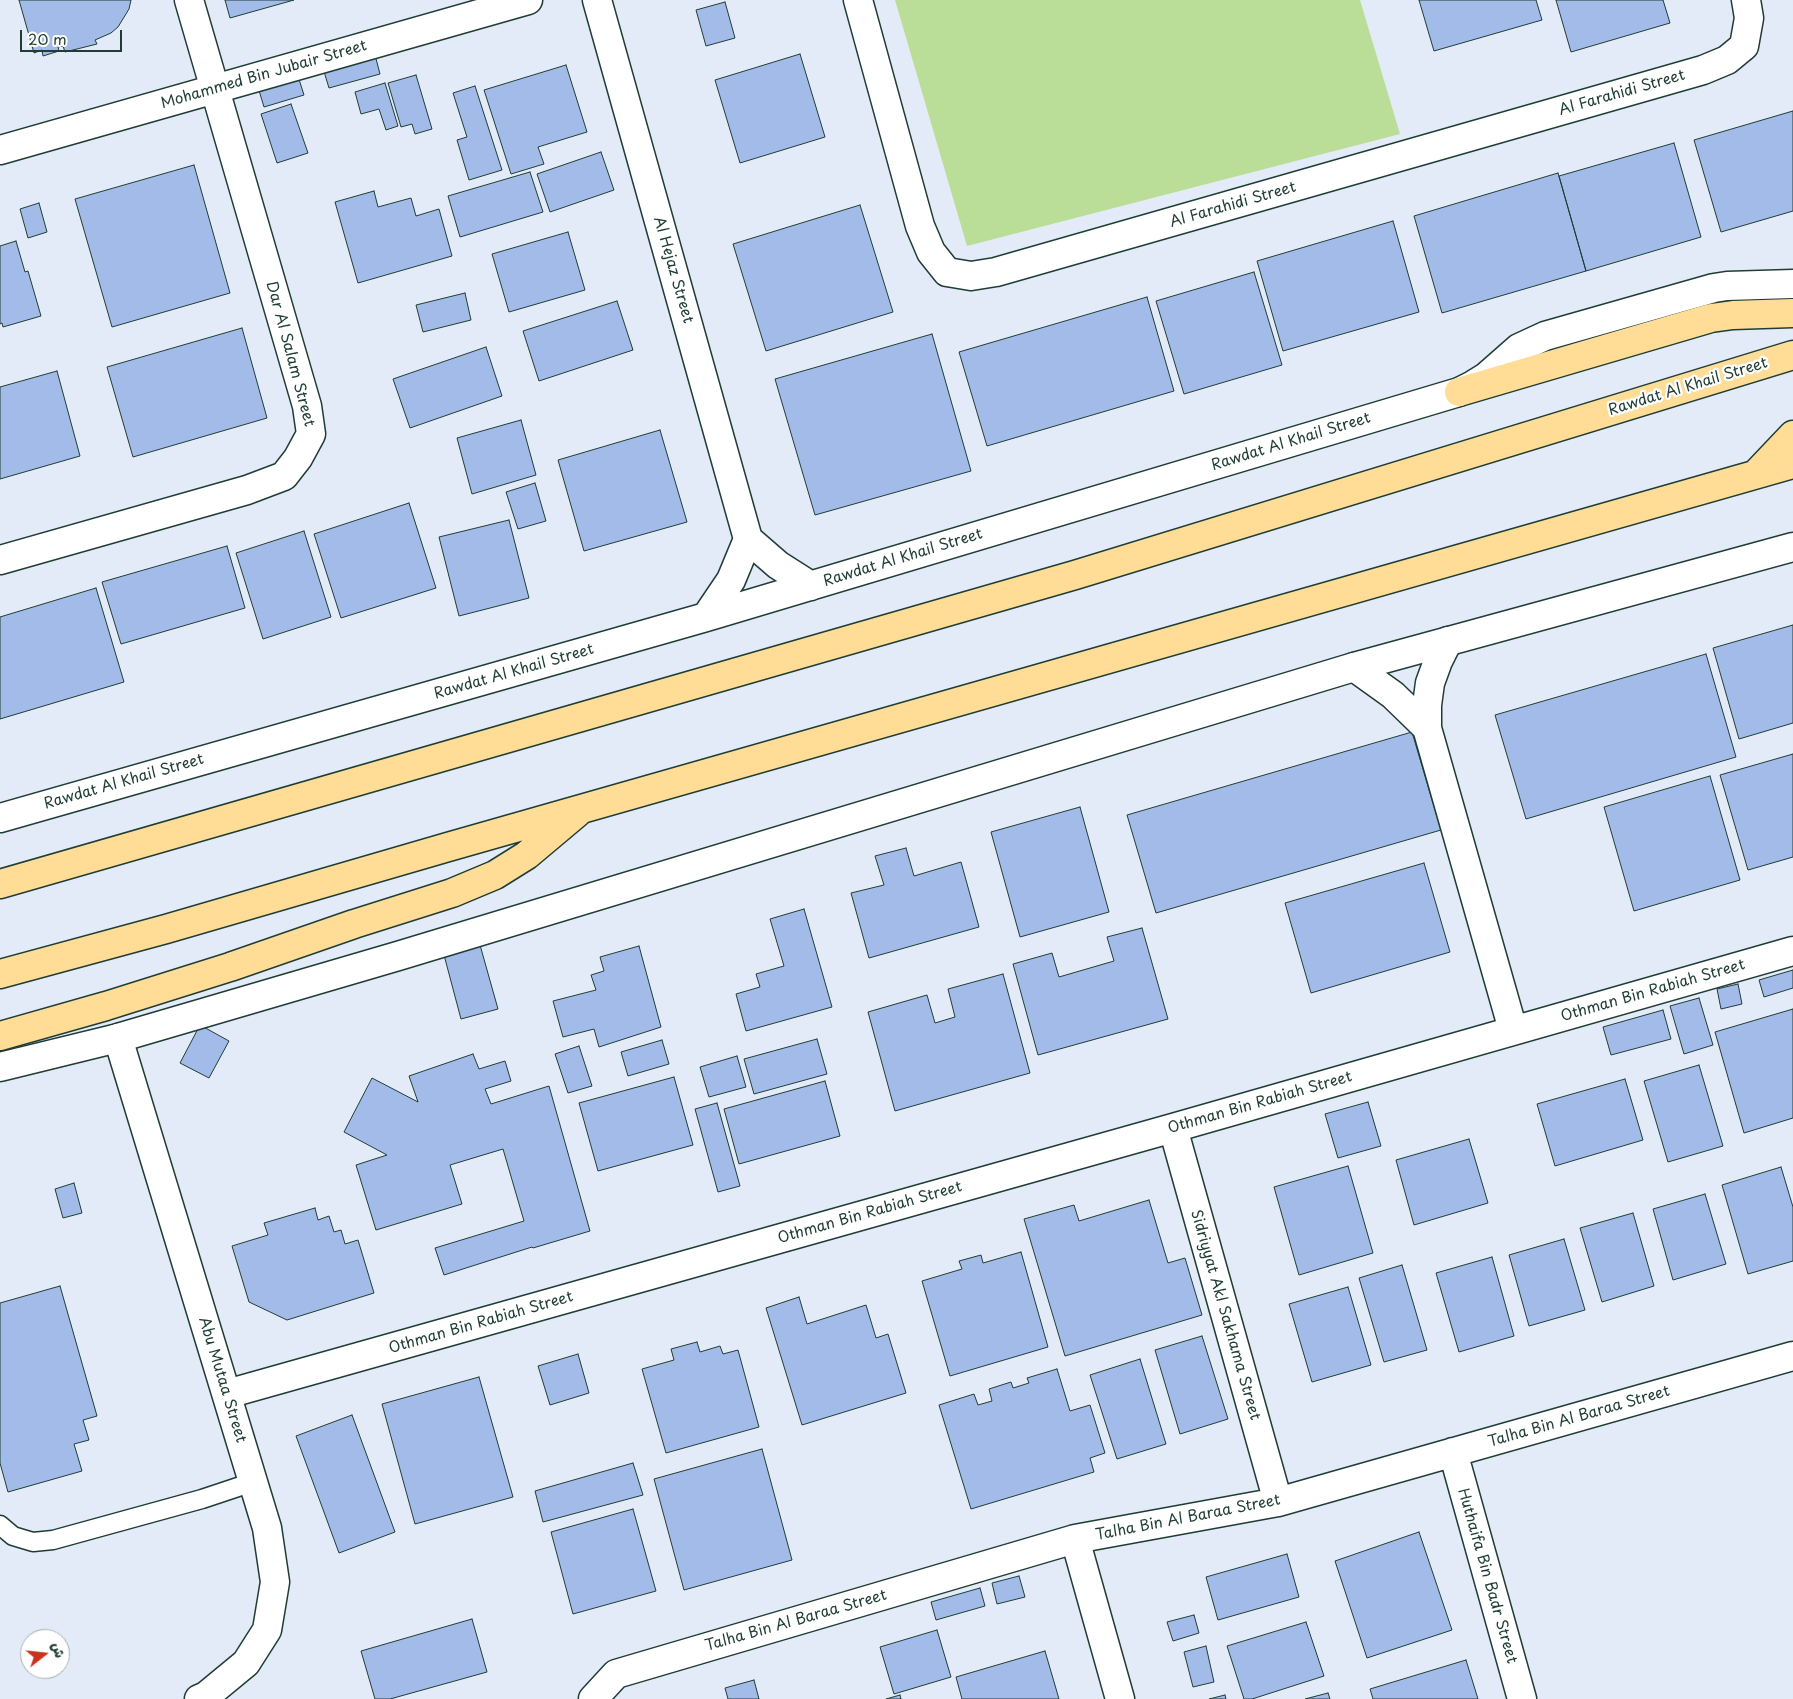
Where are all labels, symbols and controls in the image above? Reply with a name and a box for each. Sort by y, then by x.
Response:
scale bar [22,20,125,52]
text: 20 m [28,27,67,50]
street label: Mohammed Bin Jubair Street [159,37,369,113]
street label: Al Farahidi Street [1557,66,1687,120]
street label: Al Farahidi Street [1168,178,1298,232]
street label: Al Hejaz Street [649,215,697,325]
street label: Dar Al Salam Street [262,279,318,429]
street label: Rawdat Al Khail Street [1606,354,1770,420]
street label: Rawdat Al Khail Street [1209,409,1373,475]
street label: Rawdat Al Khail Street [821,525,985,591]
street label: Rawdat Al Khail Street [432,641,596,703]
street label: Rawdat Al Khail Street [42,751,206,813]
street label: Othman Bin Rabiah Street [1559,956,1747,1026]
street label: Othman Bin Rabiah Street [1166,1068,1354,1138]
street label: Othman Bin Rabiah Street [776,1178,964,1248]
street label: Sidriyyat Akl Sakhama Street [1186,1208,1264,1422]
street label: Othman Bin Rabiah Street [387,1288,575,1358]
street label: Abu Mutaa Street [194,1315,250,1445]
street label: Talha Bin Al Baraa Street [1486,1382,1672,1452]
street label: Huthaifa Bin Badr Street [1453,1486,1521,1666]
street label: Talha Bin Al Baraa Street [1094,1491,1282,1545]
street label: Talha Bin Al Baraa Street [703,1586,889,1656]
north arrow [20,1629,70,1679]
text: ش [47,1640,71,1660]

